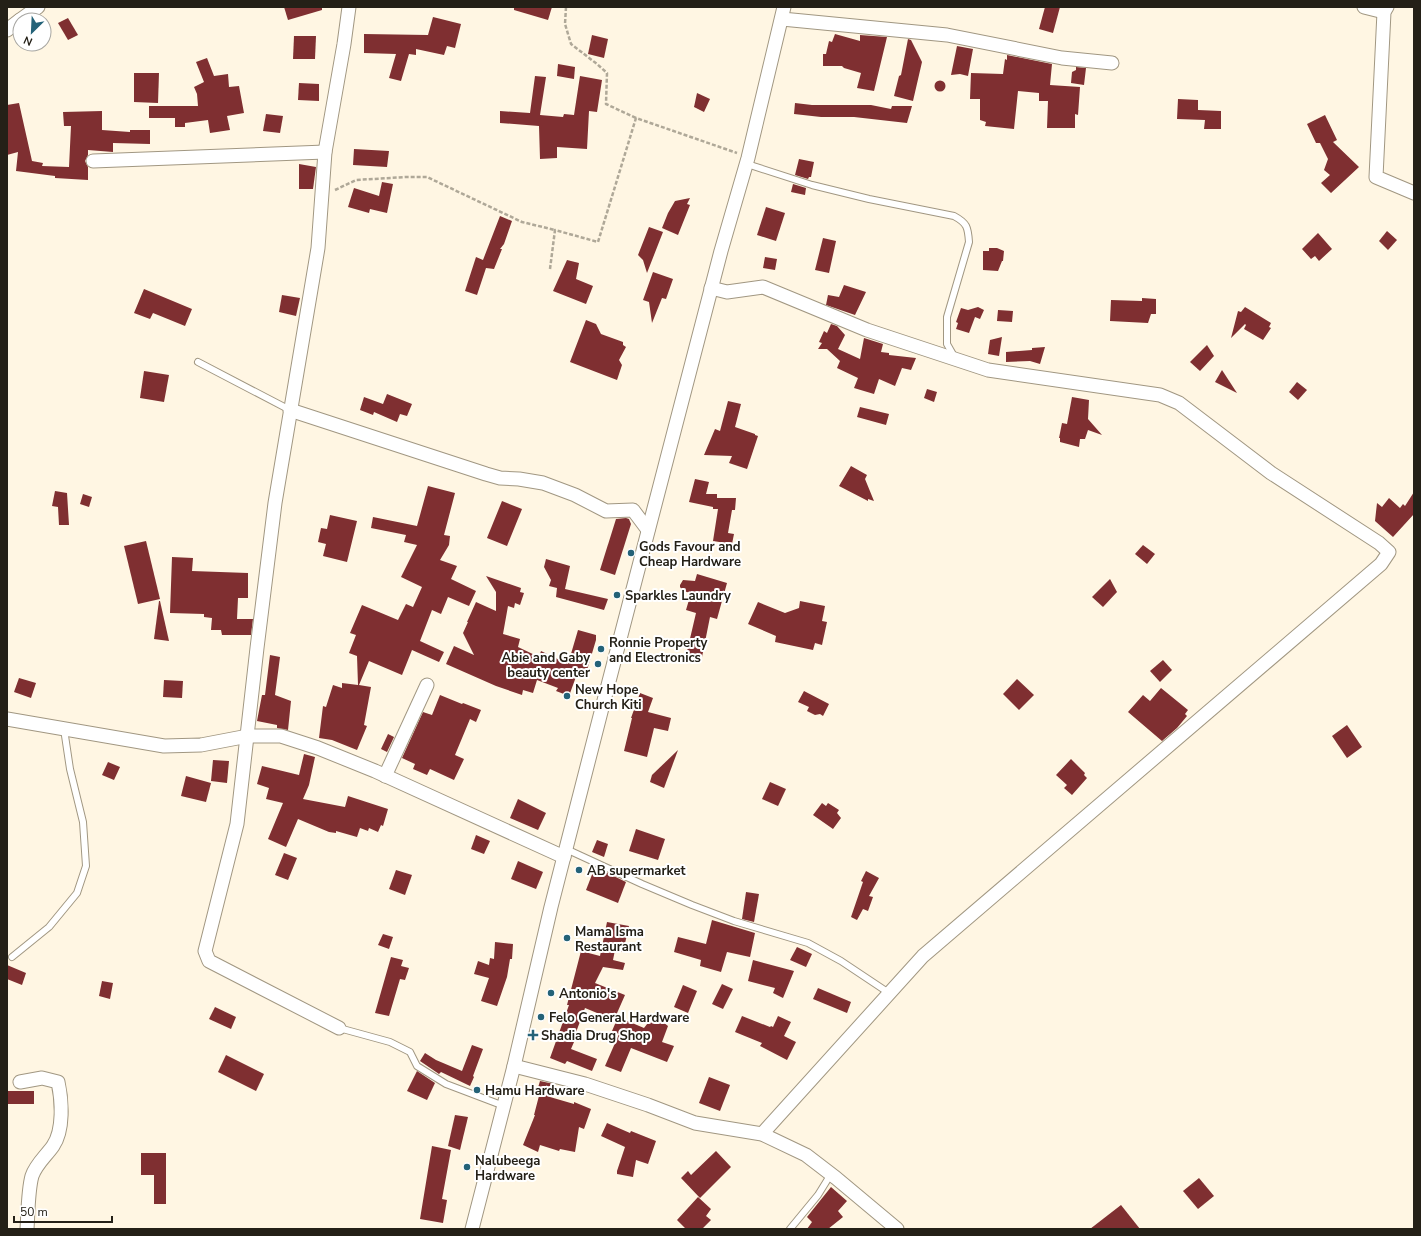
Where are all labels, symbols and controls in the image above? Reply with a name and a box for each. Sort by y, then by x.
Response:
north arrow [12,12,52,52]
text: N [21,32,35,49]
place label: Gods Favour and Cheap Hardware [639,538,741,571]
marker: Gods Favour and Cheap Hardware [626,548,636,558]
place label: Sparkles Laundry [625,587,731,605]
marker: Sparkles Laundry [612,590,622,600]
place label: Ronnie Property and Electronics [609,634,708,667]
marker: Ronnie Property and Electronics [596,644,606,654]
place label: Abie and Gaby beauty center [501,649,591,682]
marker: Abie and Gaby beauty center [593,659,603,669]
place label: New Hope Church Kiti [575,681,641,714]
marker: New Hope Church Kiti [562,691,572,701]
place label: AB supermarket [587,862,686,880]
marker: AB supermarket [574,865,584,875]
place label: Mama Isma Restaurant [575,923,644,956]
marker: Mama Isma Restaurant [562,933,572,943]
place label: Antonio's [559,985,617,1003]
marker: Antonio's [546,988,556,998]
place label: Felo General Hardware [549,1009,689,1027]
marker: Felo General Hardware [536,1012,546,1022]
place label: Shadia Drug Shop [541,1027,651,1045]
marker: Shadia Drug Shop [528,1030,538,1040]
place label: Hamu Hardware [485,1082,585,1100]
marker: Hamu Hardware [472,1085,482,1095]
place label: Nalubeega Hardware [475,1152,540,1185]
marker: Nalubeega Hardware [462,1162,472,1172]
scale bar [14,1198,112,1224]
text: 50 m [20,1204,48,1220]

